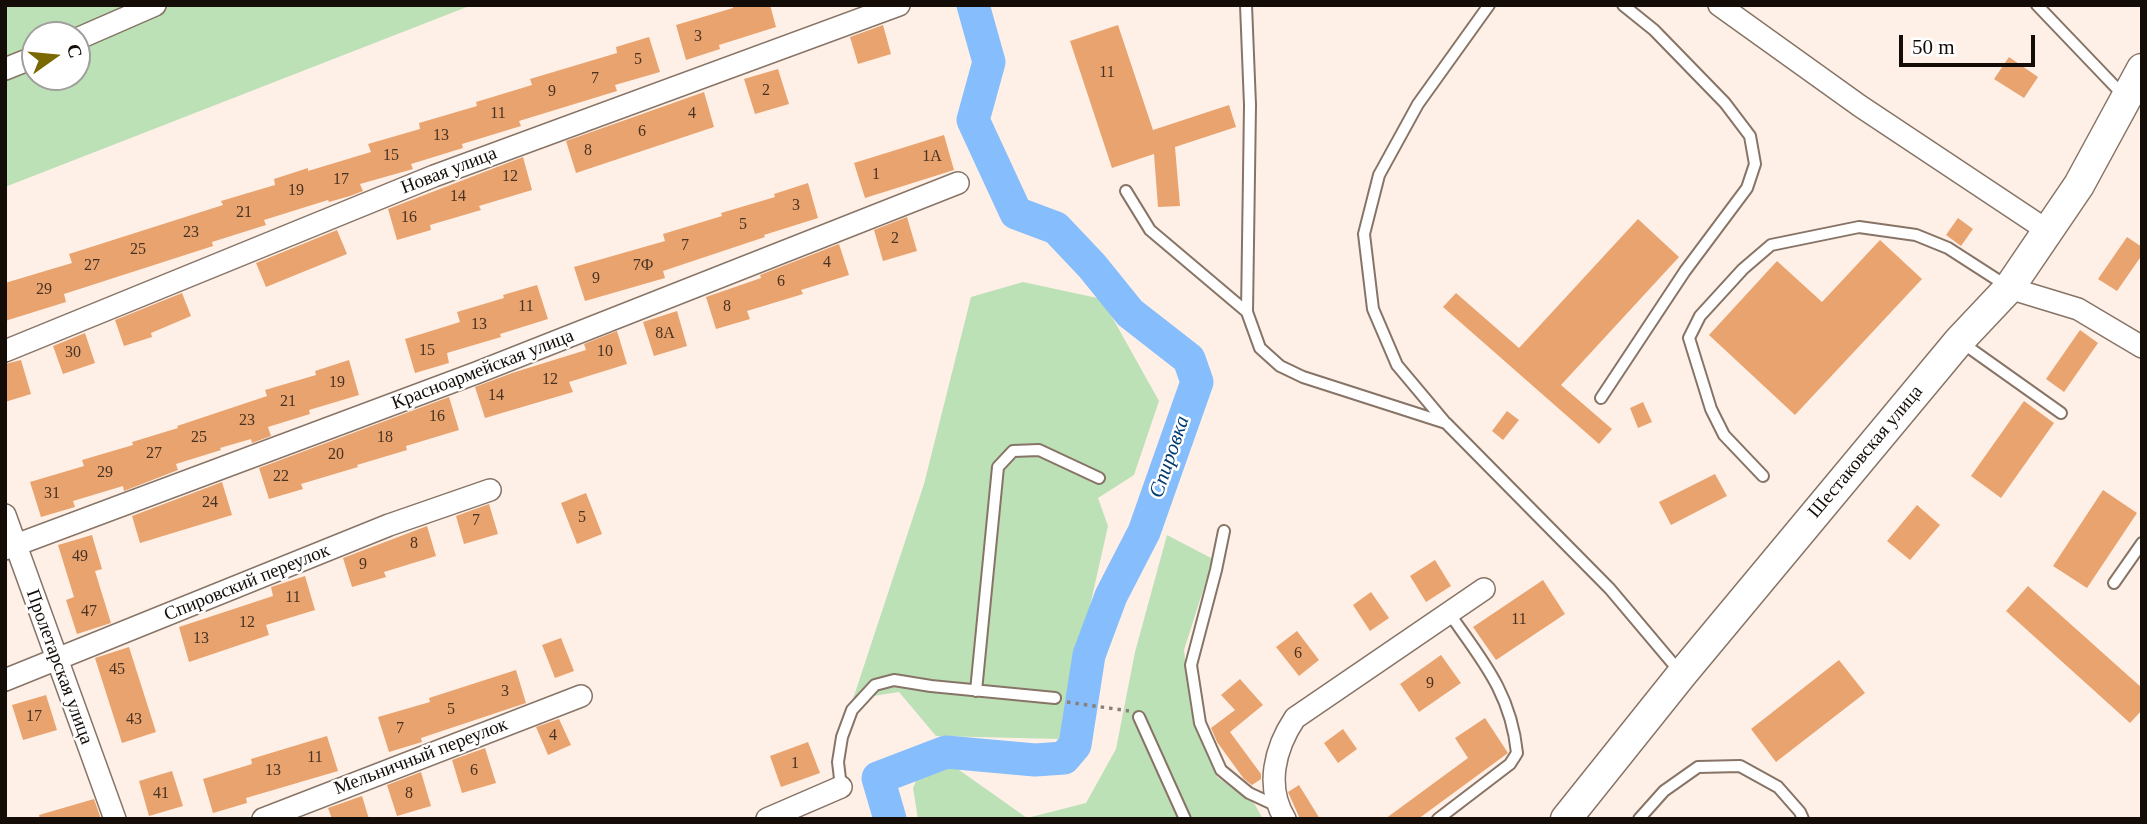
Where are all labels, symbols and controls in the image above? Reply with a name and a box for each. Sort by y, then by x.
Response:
north arrow [21,21,91,91]
scale bar [1902,21,2038,65]
house number: 3 [694,27,702,47]
text: 50 m [1912,35,1955,59]
text: С [63,42,87,60]
house number: 5 [634,50,642,70]
house number: 11 [1099,63,1115,83]
house number: 7 [591,69,599,89]
house number: 2 [762,81,770,101]
house number: 9 [548,82,556,102]
house number: 11 [490,104,506,124]
house number: 4 [688,104,696,124]
house number: 6 [638,122,646,142]
house number: 13 [433,126,449,146]
house number: 8 [584,141,592,161]
street label: Новая улица [398,142,500,200]
house number: 15 [383,146,399,166]
house number: 1А [922,147,942,167]
house number: 1 [872,165,880,185]
house number: 12 [502,167,518,187]
house number: 17 [333,170,349,190]
house number: 19 [288,181,304,201]
house number: 14 [450,187,466,207]
house number: 3 [792,196,800,216]
house number: 21 [236,203,252,223]
house number: 16 [401,208,417,228]
house number: 5 [739,215,747,235]
house number: 23 [183,223,199,243]
house number: 2 [891,229,899,249]
house number: 7 [681,236,689,256]
house number: 25 [130,240,146,260]
house number: 4 [823,253,831,273]
house number: 27 [84,256,100,276]
house number: 7Ф [633,256,653,276]
house number: 9 [592,269,600,289]
house number: 6 [777,272,785,292]
house number: 29 [36,280,52,300]
house number: 11 [518,297,534,317]
house number: 8 [723,297,731,317]
house number: 13 [471,315,487,335]
house number: 8А [655,324,675,344]
street label: Красноармейская улица [389,325,577,415]
house number: 15 [419,341,435,361]
house number: 10 [597,342,613,362]
house number: 30 [65,343,81,363]
house number: 12 [542,370,558,390]
house number: 19 [329,373,345,393]
street label: Шестаковская улица [1804,381,1928,523]
house number: 14 [488,386,504,406]
house number: 21 [280,392,296,412]
house number: 16 [429,407,445,427]
house number: 23 [239,411,255,431]
water label: Спировка [1144,413,1196,501]
house number: 25 [191,428,207,448]
house number: 18 [377,428,393,448]
house number: 27 [146,444,162,464]
house number: 20 [328,445,344,465]
house number: 29 [97,463,113,483]
house number: 22 [273,467,289,487]
house number: 31 [44,484,60,504]
house number: 24 [202,493,218,513]
house number: 5 [578,508,586,528]
house number: 7 [472,511,480,531]
house number: 8 [410,534,418,554]
street label: Спировский переулок [161,539,333,627]
house number: 49 [72,547,88,567]
house number: 9 [359,555,367,575]
street label: Пролетарская улица [20,586,98,748]
house number: 11 [285,588,301,608]
house number: 47 [81,602,97,622]
house number: 11 [1511,610,1527,630]
house number: 12 [239,613,255,633]
house number: 13 [193,629,209,649]
house number: 6 [1294,644,1302,664]
house number: 45 [109,660,125,680]
house number: 9 [1426,674,1434,694]
house number: 3 [501,682,509,702]
house number: 5 [447,700,455,720]
house number: 17 [26,707,42,727]
house number: 43 [126,710,142,730]
street label: Мельничный переулок [331,713,511,801]
house number: 7 [396,719,404,739]
house number: 4 [549,726,557,746]
house number: 11 [307,748,323,768]
house number: 1 [791,754,799,774]
house number: 13 [265,761,281,781]
house number: 6 [470,761,478,781]
house number: 41 [153,784,169,804]
house number: 8 [405,784,413,804]

